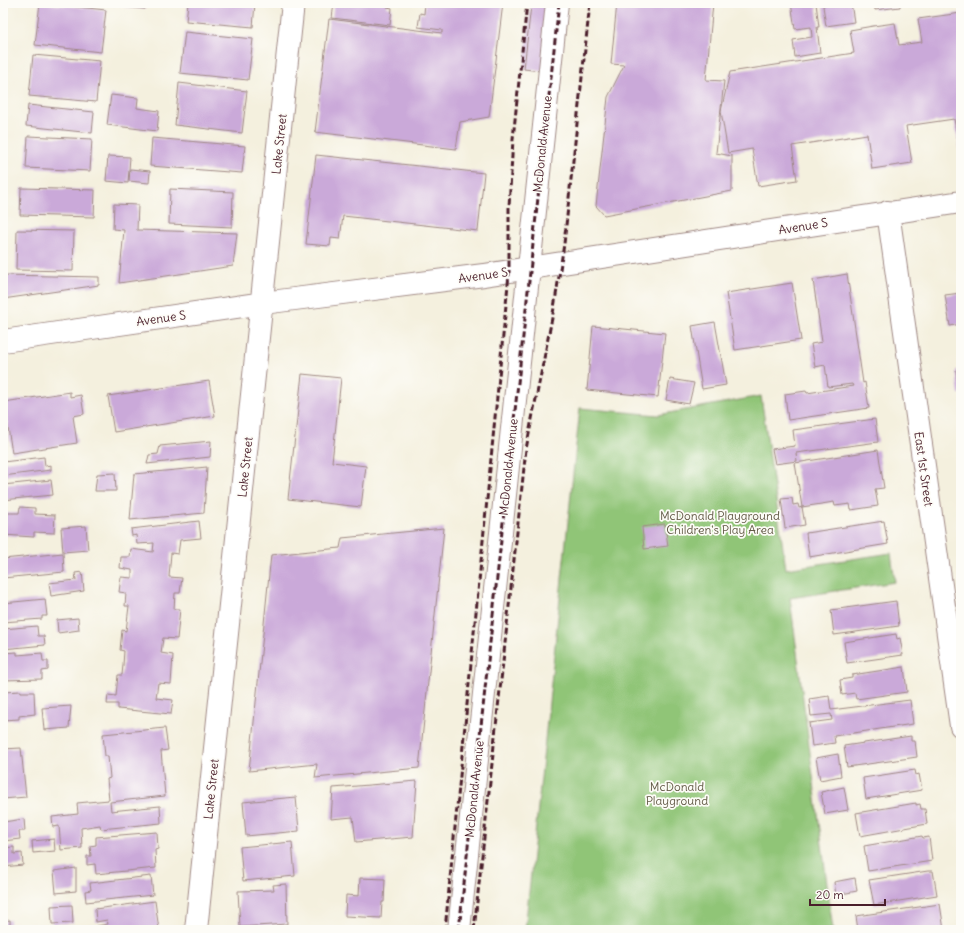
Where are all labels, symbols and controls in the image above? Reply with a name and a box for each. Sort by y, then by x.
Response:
street label: McDonald Avenue [529,95,555,193]
street label: Lake Street [268,113,290,175]
street label: Avenue S [777,215,829,237]
street label: Avenue S [457,264,509,286]
street label: Avenue S [135,307,187,329]
street label: McDonald Avenue [495,418,521,516]
street label: East 1st Street [911,431,937,507]
street label: Lake Street [234,436,256,498]
park label: McDonald Playground Children's Play Area [660,508,780,537]
street label: McDonald Avenue [461,740,487,838]
street label: Lake Street [200,758,222,820]
park label: McDonald Playground [646,779,708,808]
scale bar [810,881,885,907]
text: 20 m [816,887,844,902]

